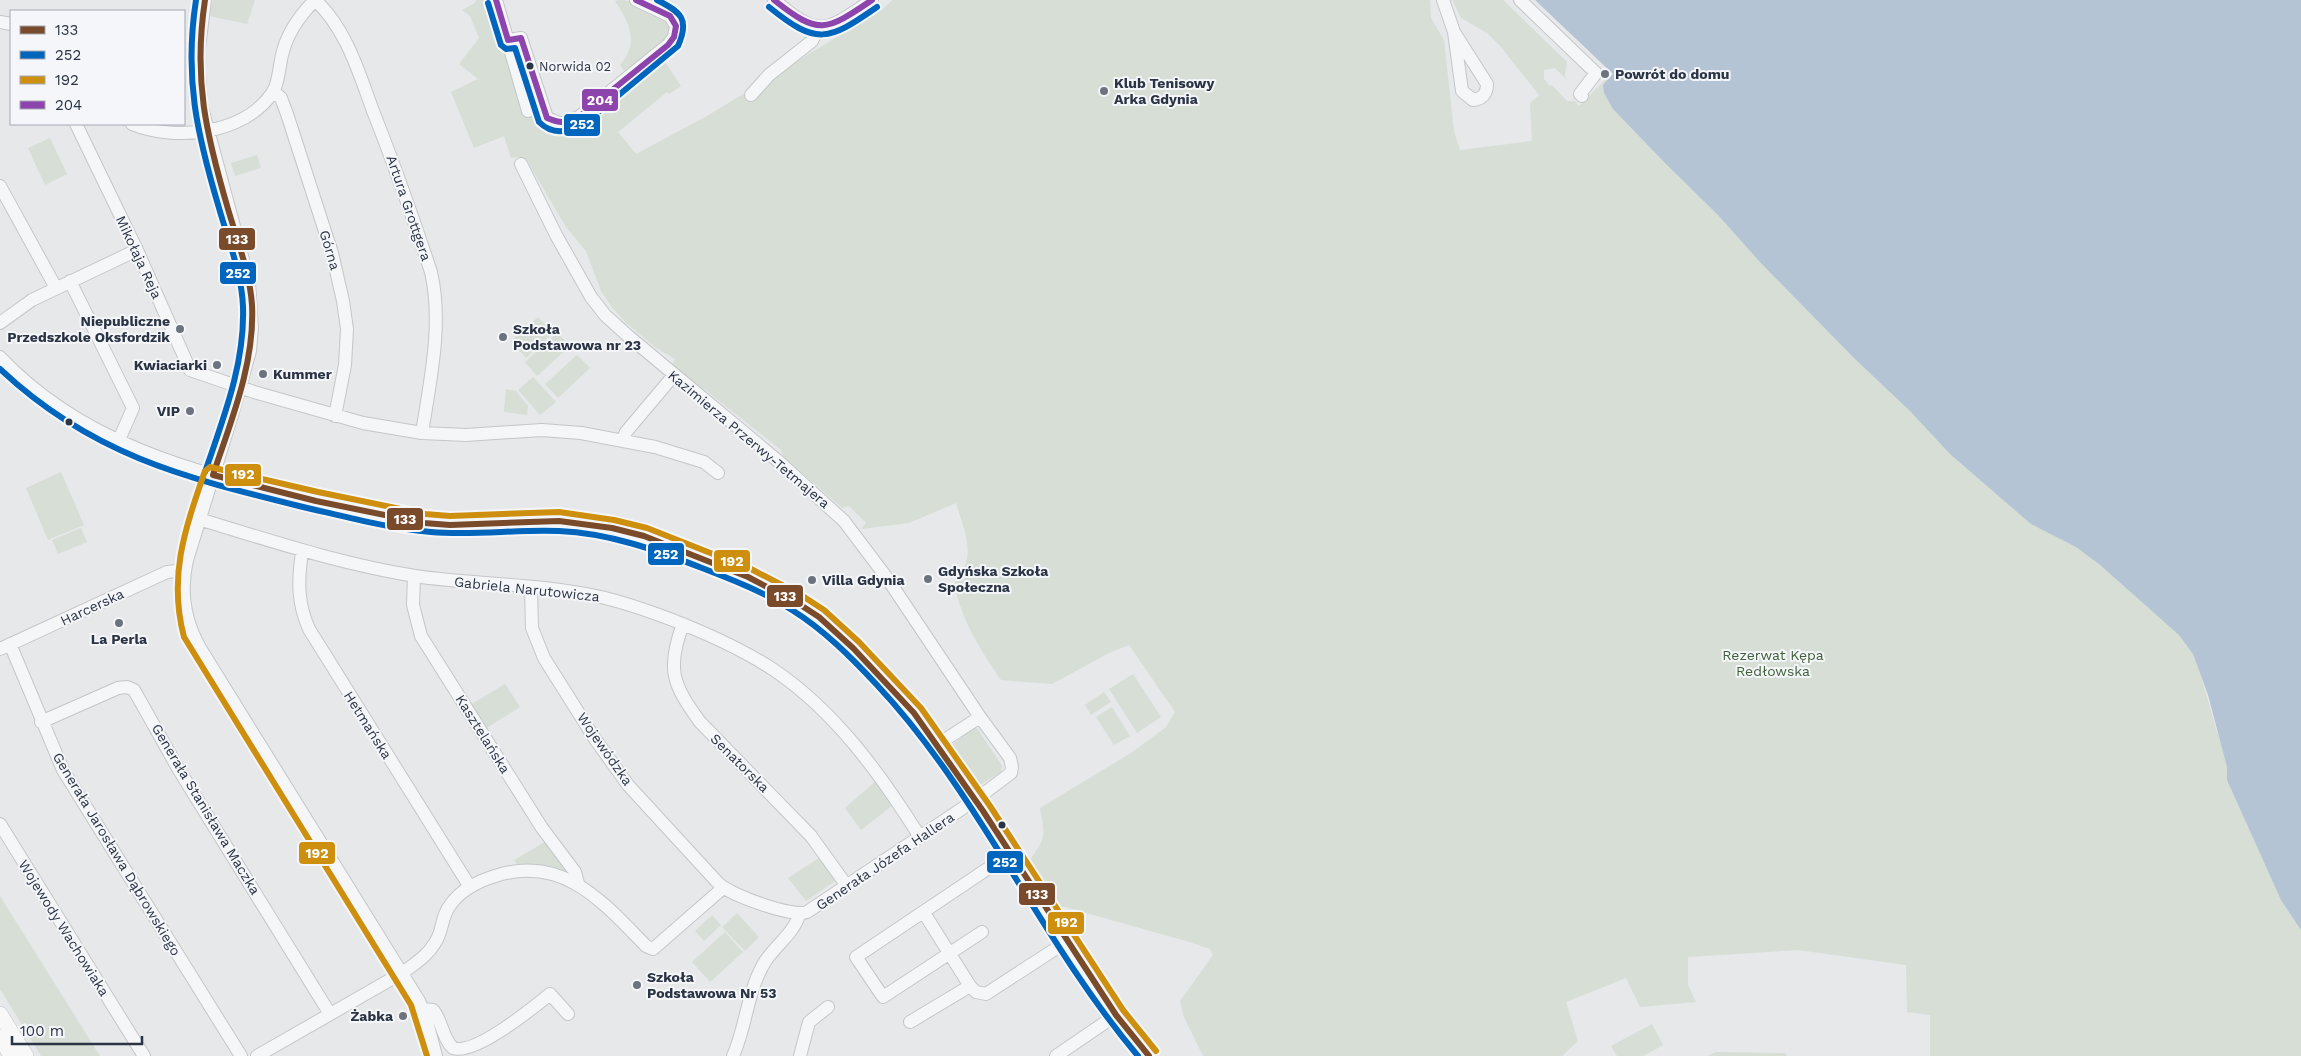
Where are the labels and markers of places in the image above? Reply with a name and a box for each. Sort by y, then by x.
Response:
place label: Norwida 02 [539,59,611,74]
marker: Norwida 02 [525,61,535,71]
place label: Powrót do domu [1615,66,1730,82]
marker: Powrót do domu [1599,68,1611,80]
place label: Klub Tenisowy Arka Gdynia [1114,75,1214,107]
marker: Klub Tenisowy Arka Gdynia [1098,85,1110,97]
place label: Niepubliczne Przedszkole Oksfordzik [7,313,170,345]
place label: Szkoła Podstawowa nr 23 [513,321,641,353]
marker: Niepubliczne Przedszkole Oksfordzik [174,323,186,335]
marker: Szkoła Podstawowa nr 23 [497,331,509,343]
place label: Kwiaciarki [134,357,207,373]
marker: Kwiaciarki [211,359,223,371]
place label: Kummer [273,366,332,382]
marker: Kummer [257,368,269,380]
place label: VIP [157,403,180,419]
marker: VIP [184,405,196,417]
unlabelled marker [64,417,74,427]
place label: Gdyńska Szkoła Społeczna [938,563,1049,595]
place label: Villa Gdynia [822,572,905,588]
marker: Gdyńska Szkoła Społeczna [922,573,934,585]
marker: Villa Gdynia [806,574,818,586]
marker: La Perla [113,617,125,629]
place label: La Perla [91,631,148,647]
unlabelled marker [997,820,1007,830]
place label: Szkoła Podstawowa Nr 53 [647,969,777,1001]
marker: Szkoła Podstawowa Nr 53 [631,979,643,991]
place label: Żabka [350,1008,394,1024]
marker: Żabka [397,1010,409,1022]

